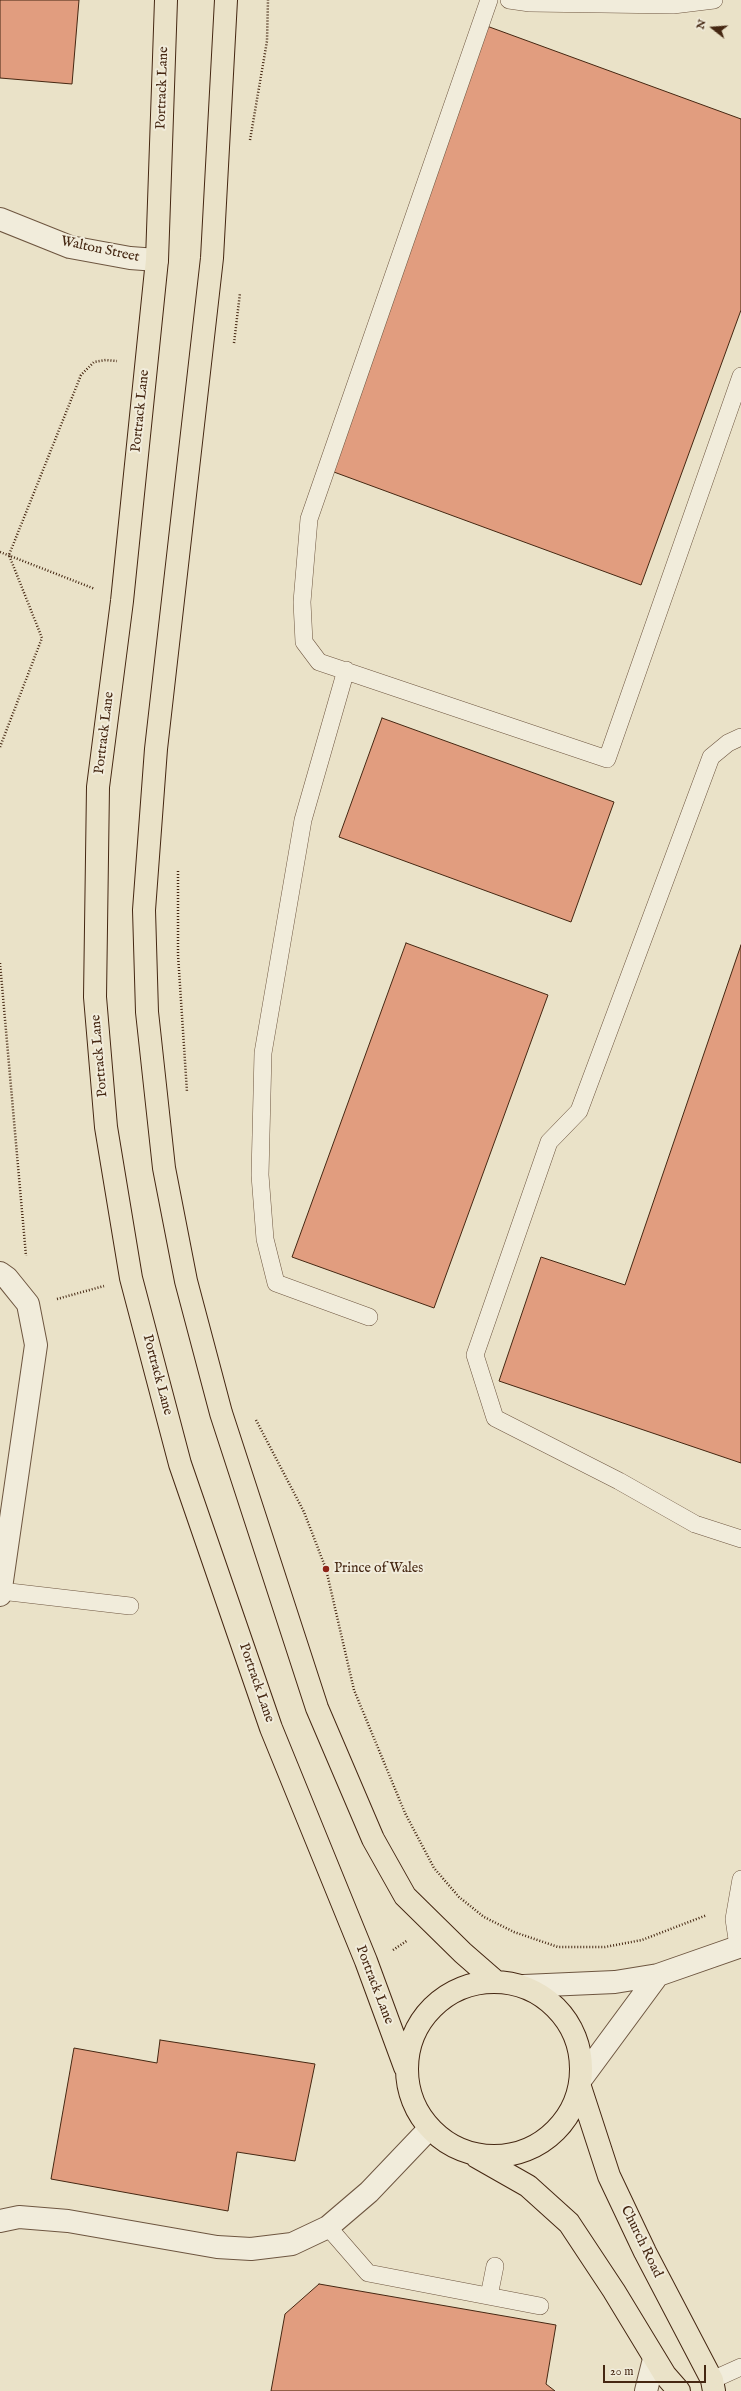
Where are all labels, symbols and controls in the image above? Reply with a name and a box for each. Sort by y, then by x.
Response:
north arrow [693,8,733,48]
text: N [693,18,710,31]
street label: Portrack Lane [153,46,173,130]
street label: Walton Street [59,233,141,267]
street label: Portrack Lane [128,369,154,453]
street label: Portrack Lane [92,691,118,775]
street label: Portrack Lane [88,1014,112,1098]
street label: Portrack Lane [138,1333,176,1417]
place label: Prince of Wales [334,1561,423,1577]
marker: Prince of Wales [321,1564,331,1574]
street label: Portrack Lane [235,1641,277,1725]
street label: Portrack Lane [351,1943,397,2027]
street label: Church Road [616,2203,666,2281]
scale bar [605,2357,708,2383]
text: 20 m [610,2364,633,2379]

